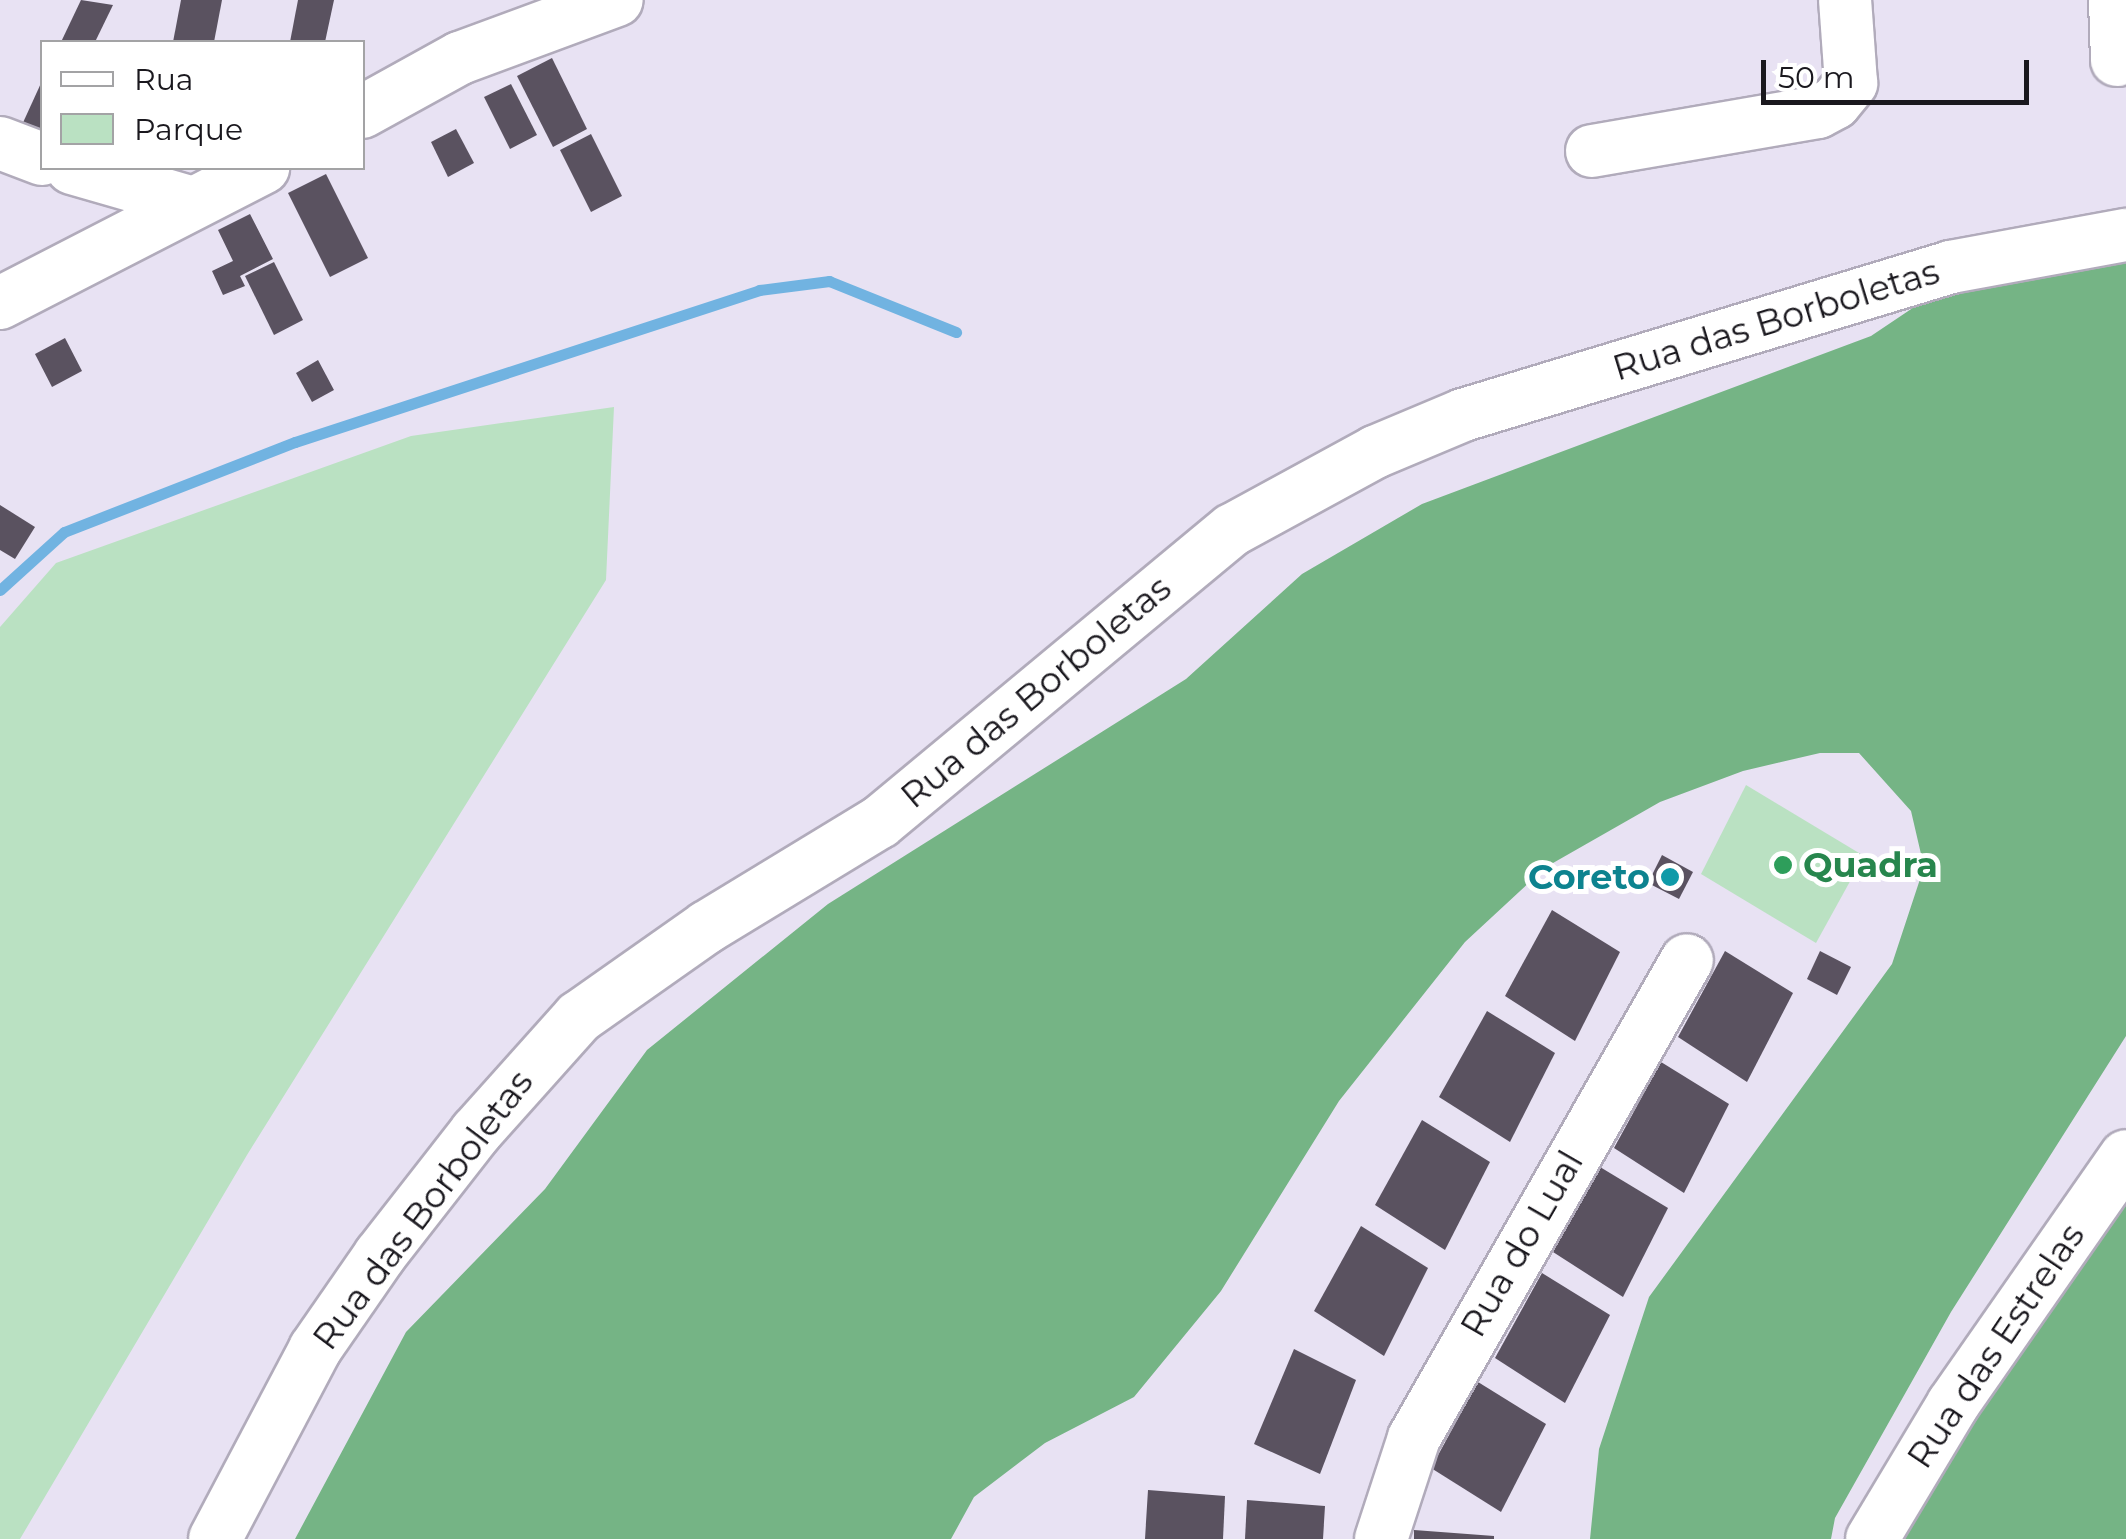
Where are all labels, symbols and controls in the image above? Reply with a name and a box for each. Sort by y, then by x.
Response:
legend [40,40,365,170]
scale bar [1766,40,2034,102]
text: 50 m [1778,59,1855,96]
text: Rua [134,61,194,98]
text: Parque [134,111,243,148]
street label: Rua das Borboletas [1608,250,1944,390]
street label: Rua das Borboletas [893,567,1179,817]
place label: Quadra [1803,844,1938,886]
marker: Quadra [1772,854,1794,876]
place label: Coreto [1528,856,1650,898]
marker: Coreto [1659,866,1681,888]
street label: Rua das Borboletas [304,1062,542,1358]
street label: Rua do Lual [1452,1144,1592,1344]
street label: Rua das Estrelas [1899,1216,2093,1476]

